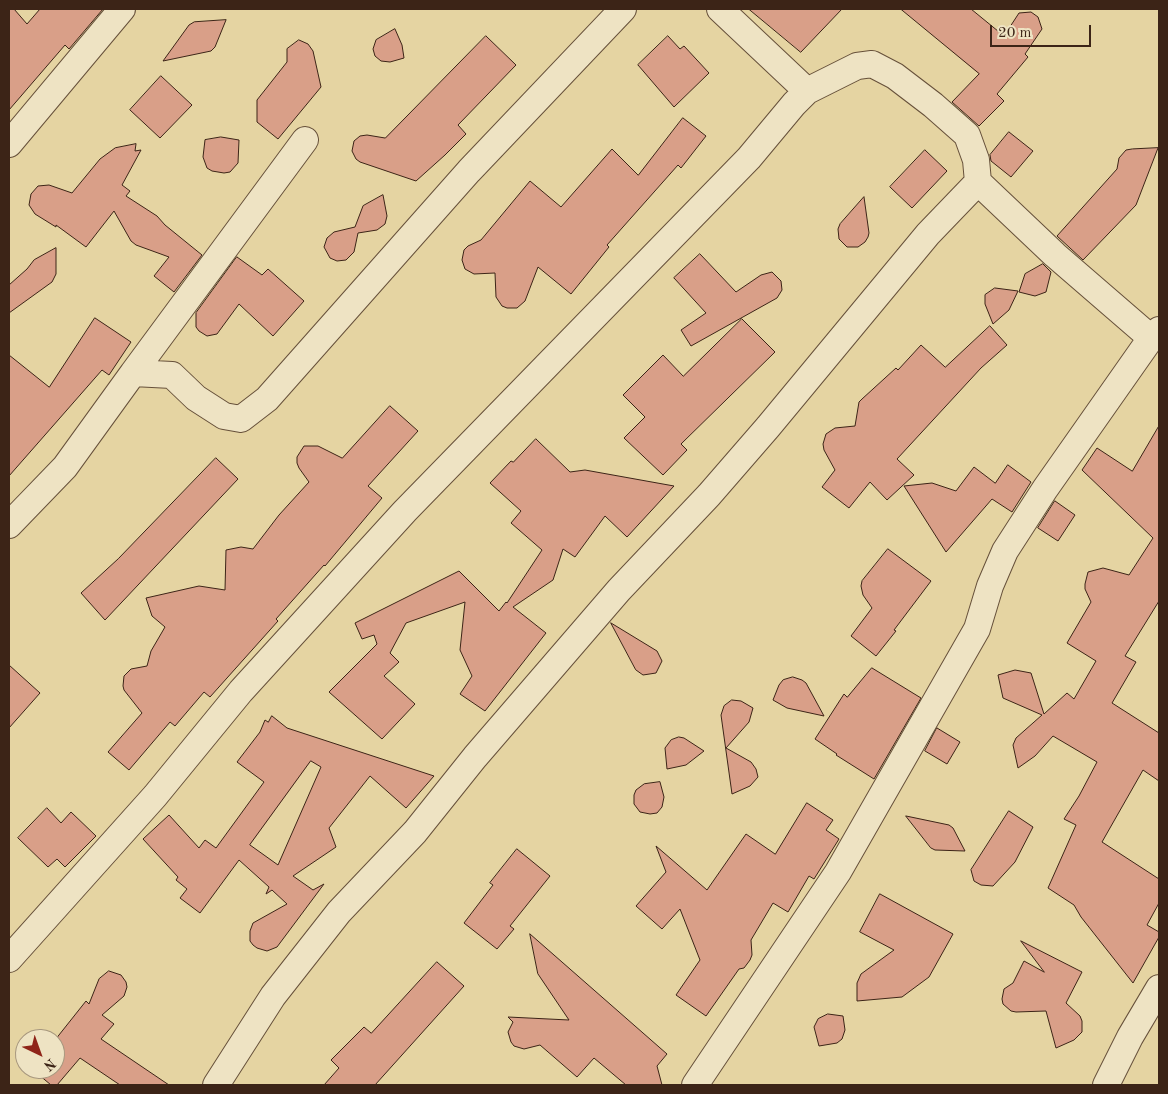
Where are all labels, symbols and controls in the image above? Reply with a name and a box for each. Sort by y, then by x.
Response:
scale bar [993,15,1094,47]
text: 20 m [998,26,1032,41]
north arrow [15,1029,65,1079]
text: N [41,1056,58,1073]

